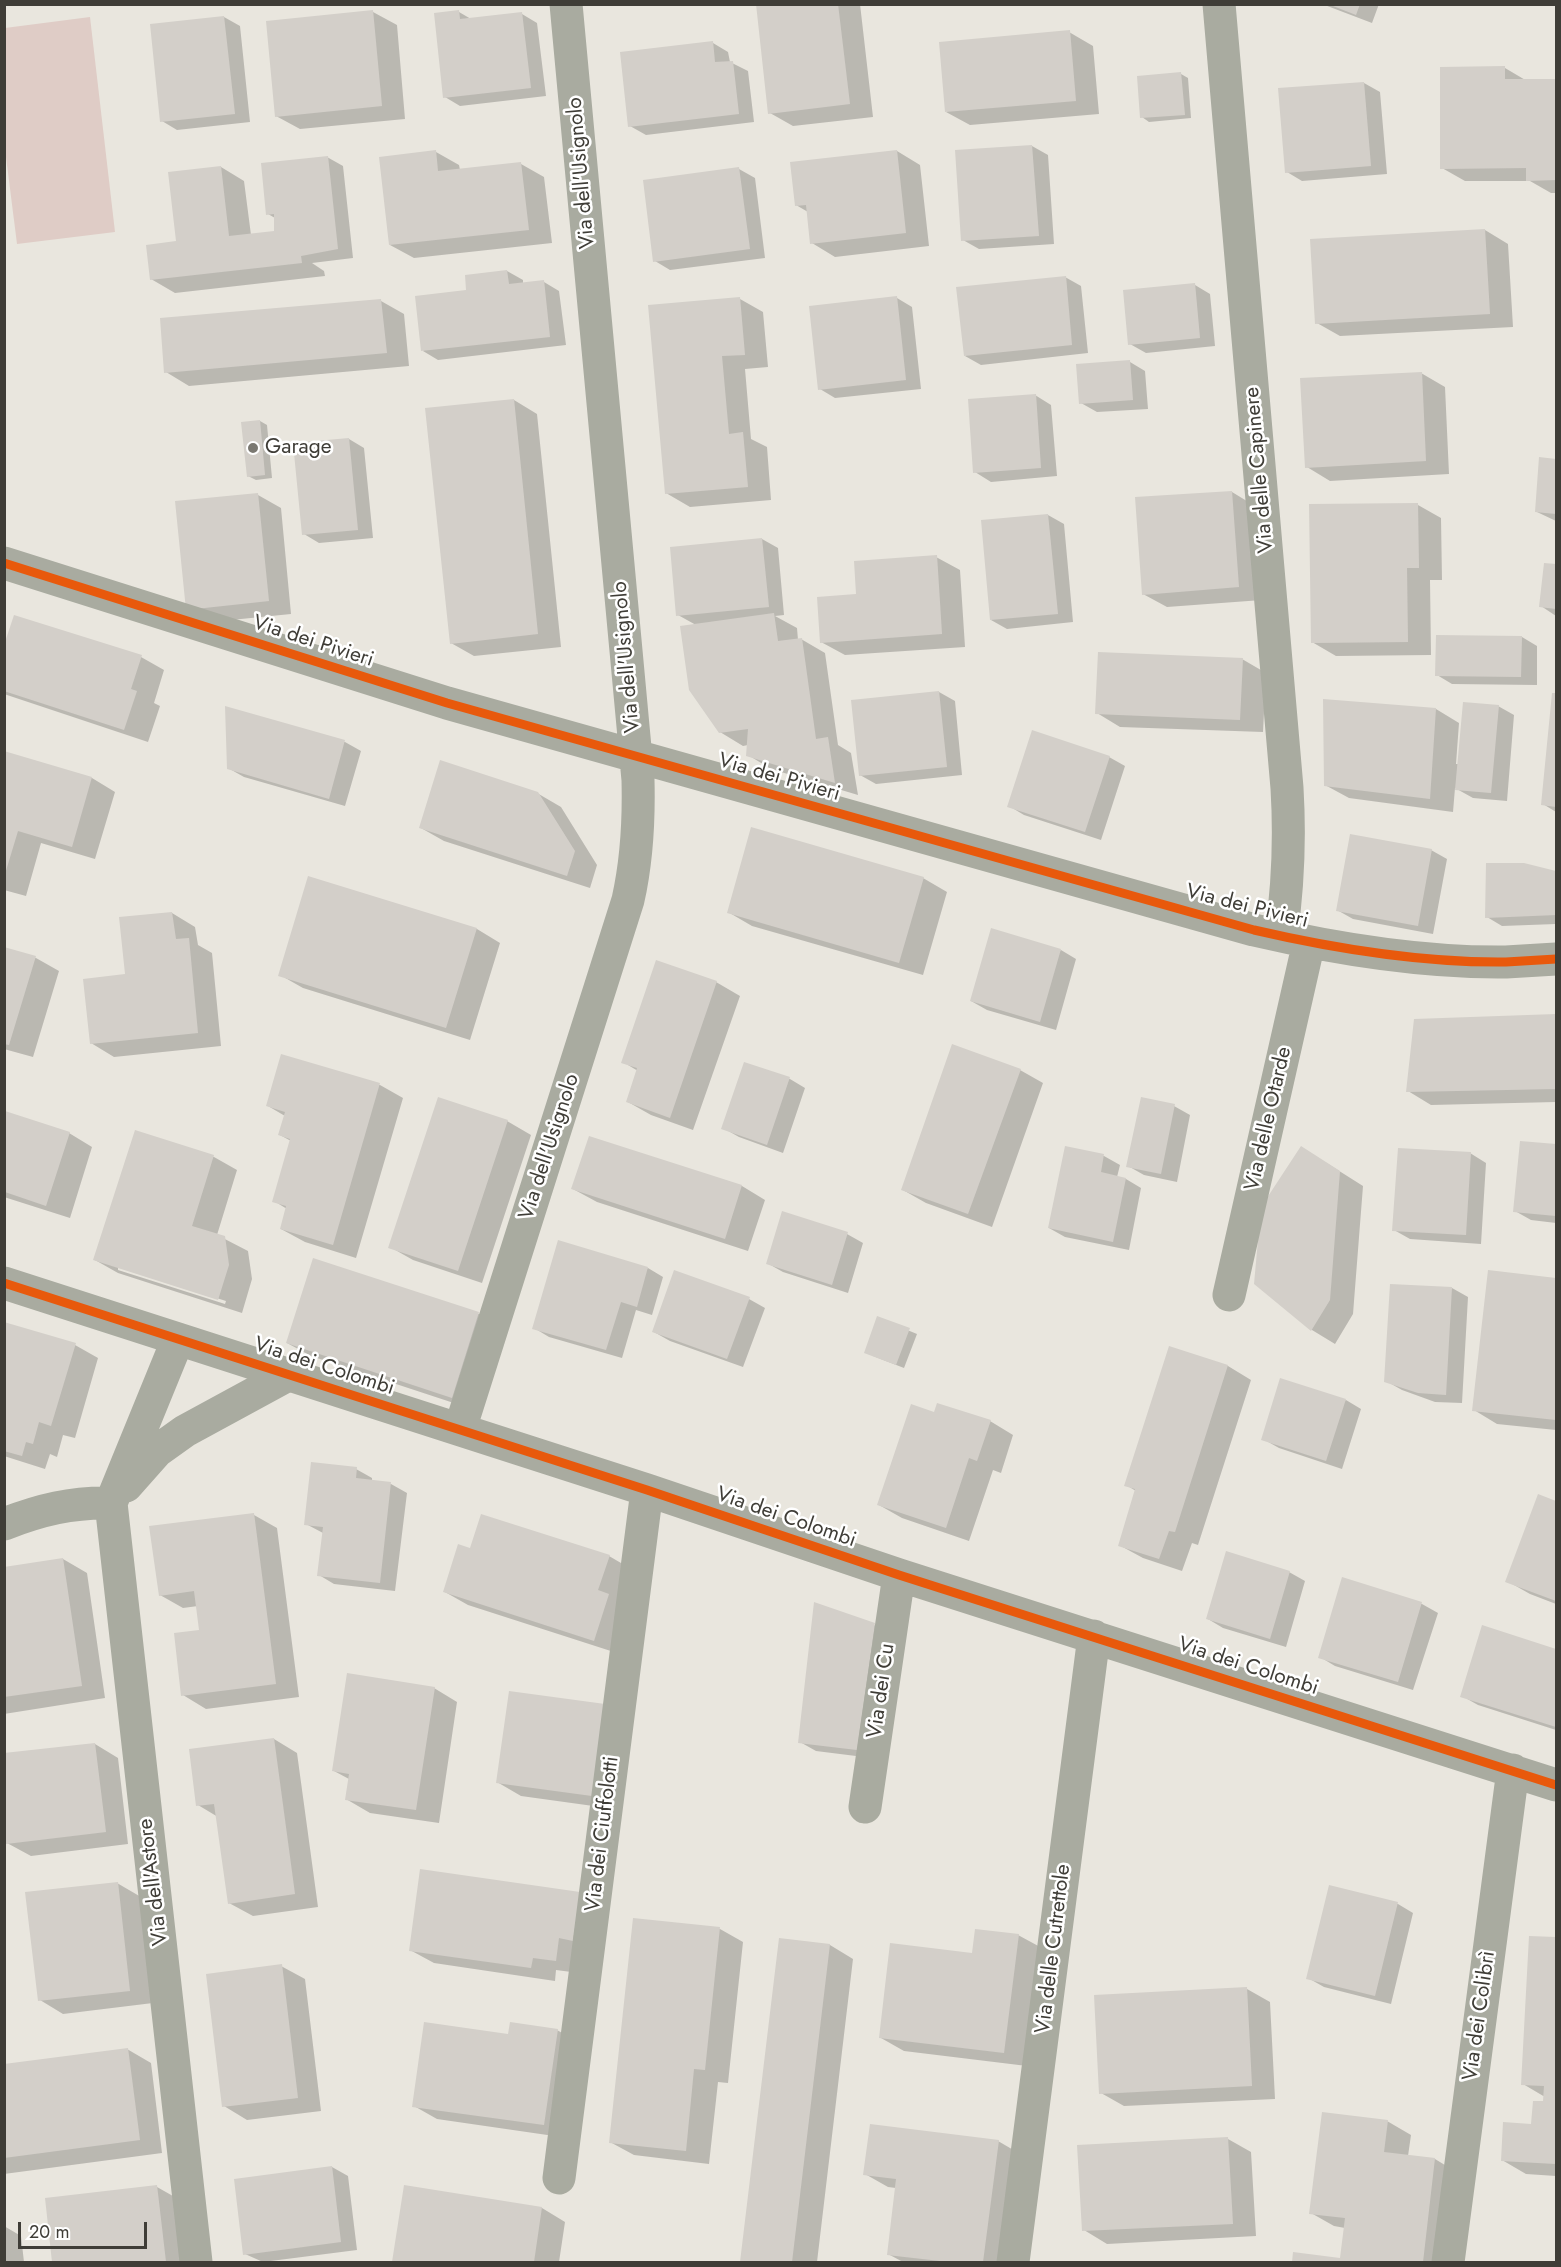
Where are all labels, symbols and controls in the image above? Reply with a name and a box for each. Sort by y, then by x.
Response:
street label: Via dell'Usignolo [563,96,601,250]
street label: Via delle Capinere [1240,386,1280,554]
place label: Garage [265,435,331,461]
marker: Garage [246,441,260,455]
street label: Via dell'Usignolo [608,580,646,734]
street label: Via dei Pivieri [249,611,377,673]
street label: Via dei Pivieri [715,749,843,807]
street label: Via dei Pivieri [1183,880,1311,934]
street label: Via delle Otarde [1240,1045,1298,1193]
street label: Via dell'Usignolo [515,1071,585,1223]
street label: Via dei Colombi [251,1332,397,1402]
street label: Via dei Colombi [713,1482,859,1554]
street label: Via dei Colombi [1175,1632,1321,1702]
street label: Via dei Cu [863,1642,901,1740]
street label: Via dei Ciuffolotti [581,1755,625,1913]
street label: Via dell'Astore [134,1817,174,1947]
street label: Via delle Cutrettole [1031,1863,1077,2035]
street label: Via dei Colibrì [1458,1949,1502,2083]
scale bar [21,2210,150,2248]
text: 20 m [29,2219,69,2245]

